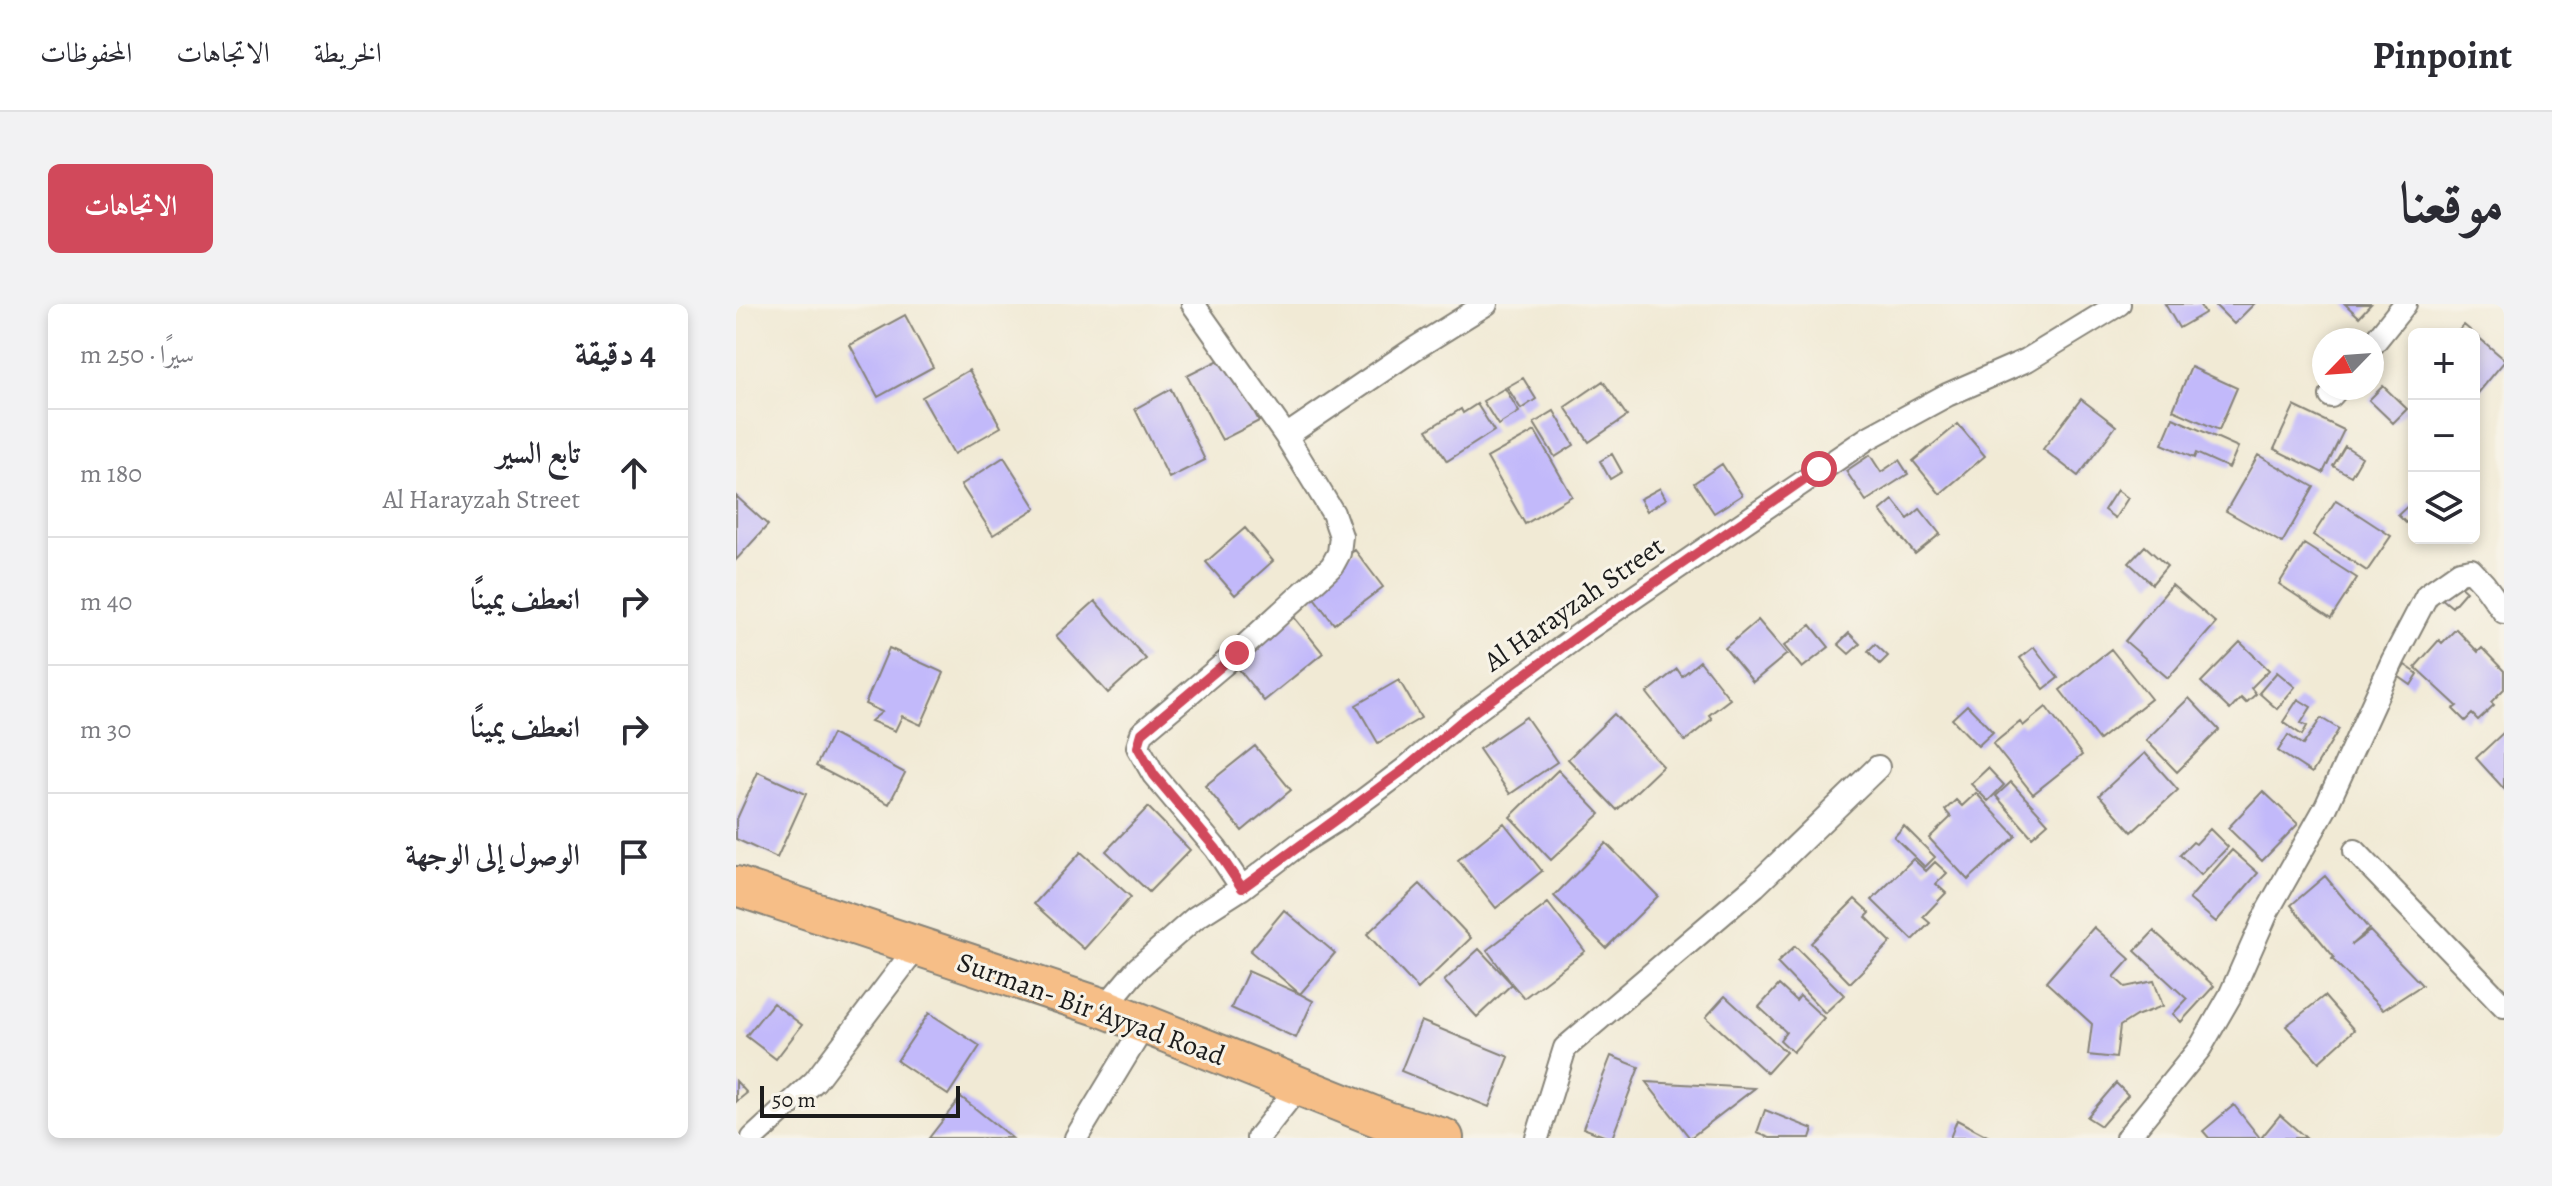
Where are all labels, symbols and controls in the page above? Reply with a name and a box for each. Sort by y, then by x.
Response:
text: Pinpoint [2373,29,2512,81]
text: المحفوظات [40,34,132,72]
text: الاتجاهات [176,34,270,72]
text: الخريطة [314,34,382,72]
button: الاتجاهات [48,164,213,253]
text: موقعنا [2399,165,2504,241]
north arrow [2312,328,2384,400]
map controls [2408,328,2480,544]
button: + [2408,328,2480,400]
text: 4 دقيقة [575,329,656,376]
text: سيرًا · 250 m [80,337,194,372]
button: − [2408,400,2480,472]
text: تابع السير [496,433,580,473]
icon: ahead [612,451,656,495]
route start [1801,451,1837,487]
text: 180 m [80,456,142,491]
button: layers [2408,472,2480,544]
text: Al Harayzah Street [383,482,580,517]
street label: Al Harayzah Street [1475,527,1672,681]
text: انعطف يمينًا [470,579,580,619]
icon: right [612,579,656,623]
text: 40 m [80,584,132,619]
route end [1219,635,1255,671]
text: انعطف يمينًا [470,707,580,747]
icon: right [612,707,656,751]
text: 30 m [80,712,131,747]
text: الوصول إلى الوجهة [405,835,580,875]
icon: arrive [612,835,656,879]
street label: Surman- Bir ‘Ayyad Road [952,943,1231,1075]
scale bar [760,1082,960,1118]
text: 50 m [772,1085,816,1115]

